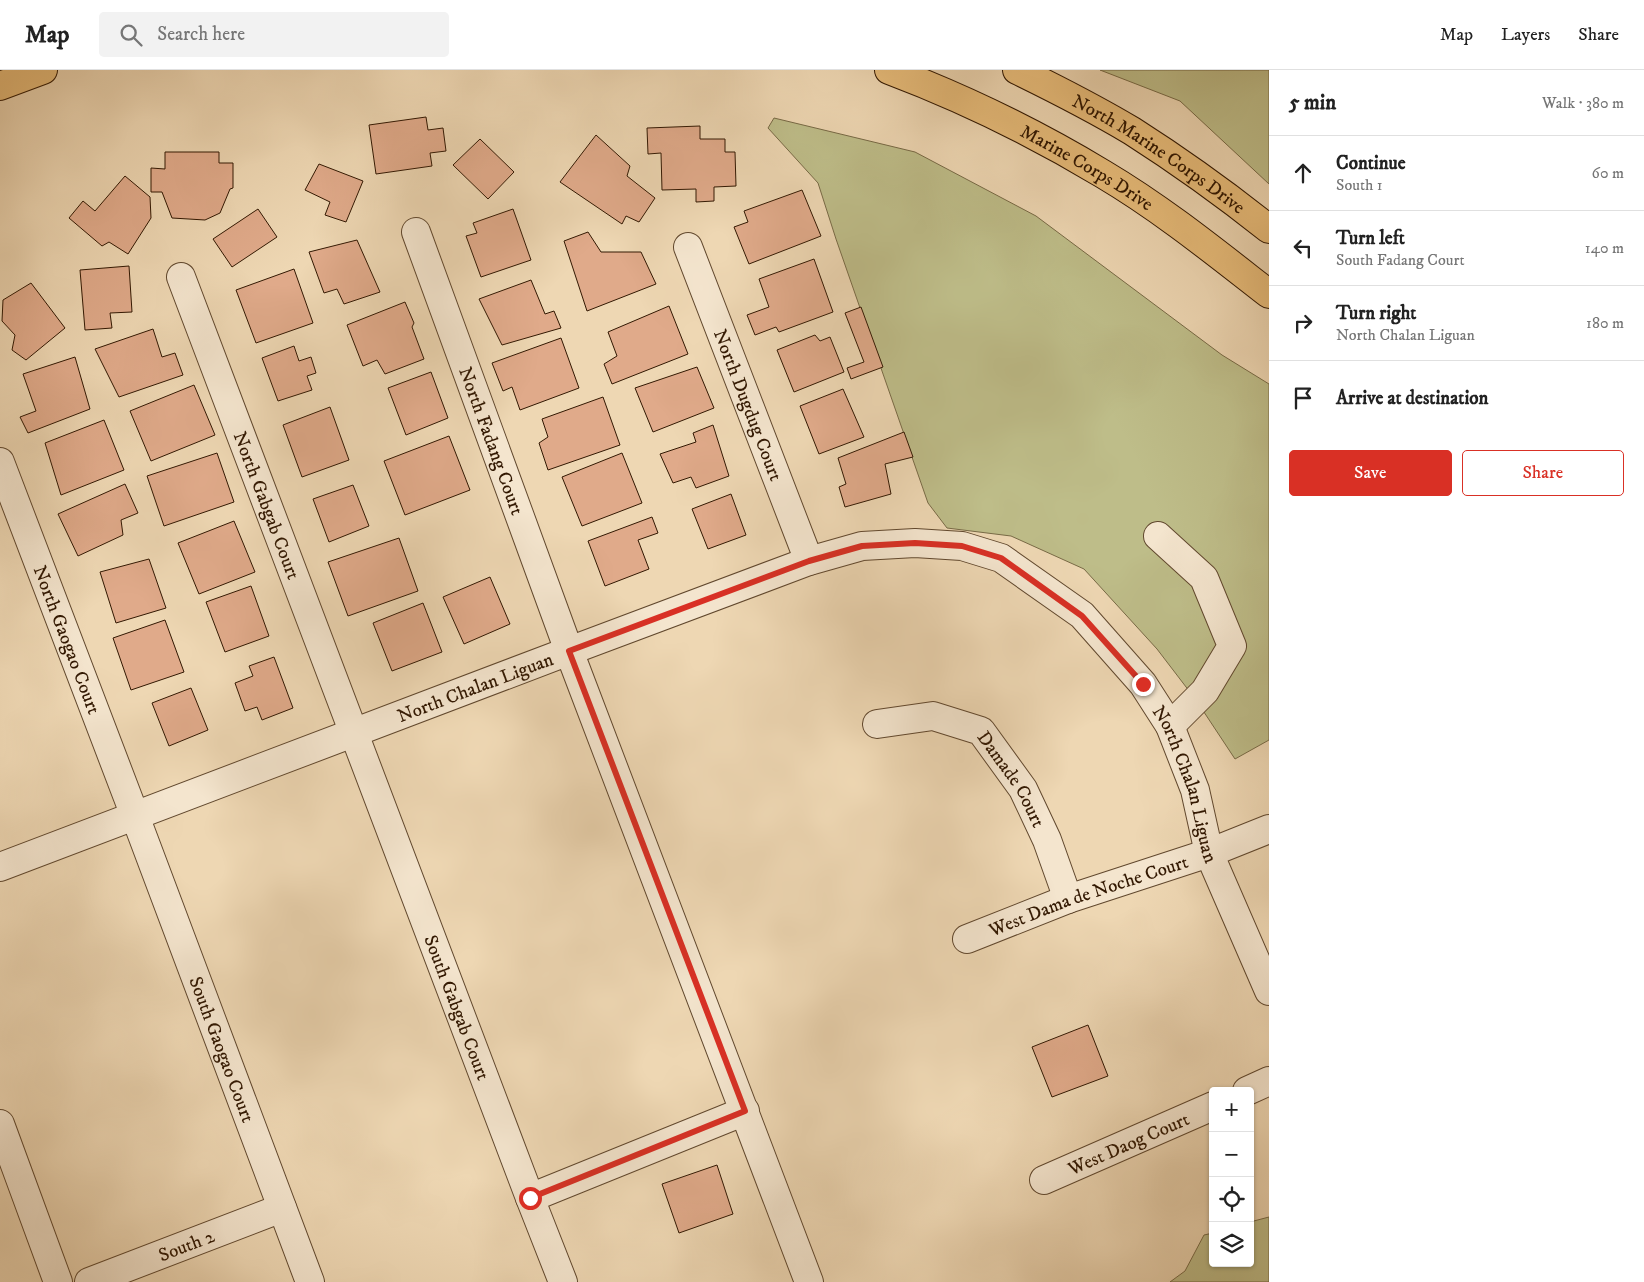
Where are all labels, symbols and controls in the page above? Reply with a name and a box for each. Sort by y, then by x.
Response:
search box [99,12,449,57]
text: Map [25,20,69,50]
icon: search [117,21,145,49]
text: Search here [157,23,245,46]
text: Map [1440,24,1473,46]
text: Layers [1501,24,1550,46]
text: Share [1578,24,1619,46]
street label: North Marine Corps Drive [1067,89,1249,219]
text: 5 min [1289,90,1336,116]
text: Walk · 380 m [1542,93,1624,113]
street label: Marine Corps Drive [1016,121,1158,215]
text: Continue [1336,152,1406,175]
icon: ahead [1289,159,1317,187]
text: 60 m [1592,163,1624,183]
text: South 1 [1336,175,1383,195]
text: Turn left [1336,227,1405,250]
icon: left [1289,234,1317,262]
text: 140 m [1585,238,1624,258]
text: South Fadang Court [1336,250,1465,270]
text: Turn right [1336,302,1416,325]
icon: right [1289,309,1317,337]
text: 180 m [1586,313,1624,333]
text: North Chalan Liguan [1336,325,1475,345]
street label: North Dugdug Court [708,326,787,484]
street label: North Fadang Court [453,364,528,518]
icon: arrive [1289,384,1317,412]
text: Arrive at destination [1336,387,1488,410]
street label: North Gabgab Court [228,428,305,583]
button: Save [1289,450,1452,496]
button: Share [1462,450,1624,496]
street label: North Gaogao Court [28,563,105,718]
street label: North Chalan Liguan [394,648,557,728]
route end [1132,673,1155,696]
street label: North Chalan Liguan [1147,702,1222,867]
street label: Damade Court [972,727,1049,831]
street label: West Dama de Noche Court [985,851,1191,943]
street label: South Gabgab Court [418,932,494,1084]
street label: South Gaogao Court [183,974,259,1126]
map controls [1209,1087,1254,1267]
button: + [1209,1087,1254,1132]
street label: West Daog Court [1064,1108,1193,1181]
button: − [1209,1132,1254,1177]
button: locate [1209,1177,1254,1222]
route start [519,1187,542,1210]
button: layers [1209,1222,1254,1267]
street label: South 2 [155,1225,218,1267]

